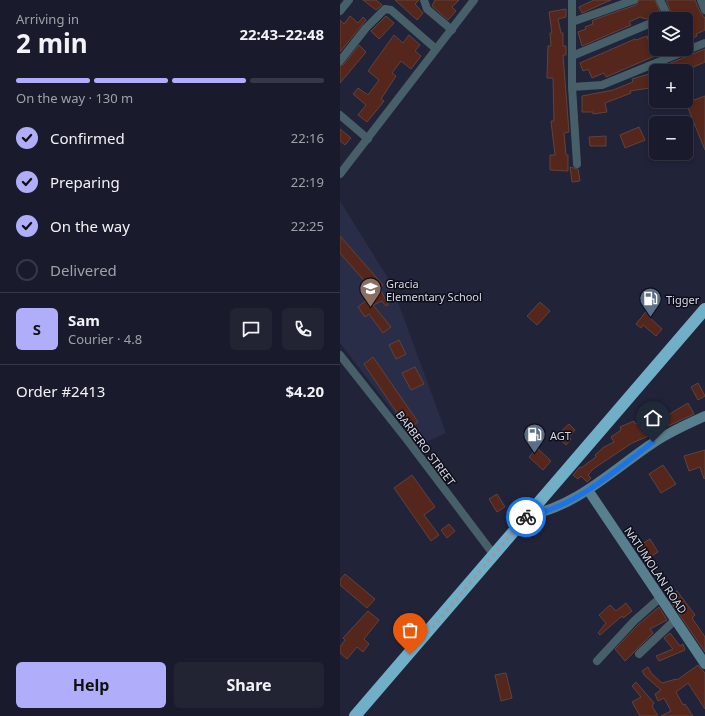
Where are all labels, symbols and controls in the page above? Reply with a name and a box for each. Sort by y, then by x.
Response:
text: Arriving in [16,10,79,28]
map controls [649,12,693,160]
button: layers [649,12,693,56]
text: 22:43–22:48 [239,24,324,44]
text: 2 min [16,25,88,61]
button: + [649,64,693,108]
text: On the way · 130 m [16,89,133,107]
button: − [649,116,693,160]
icon: check [16,127,38,149]
text: Confirmed [50,128,125,148]
text: 22:16 [291,129,324,147]
icon: check [16,171,38,193]
text: Preparing [50,172,120,192]
text: 22:19 [291,173,324,191]
icon: check [16,215,38,237]
text: On the way [50,216,130,236]
text: 22:25 [291,217,324,235]
text: Delivered [50,260,117,280]
school or university icon: Gracia Elementary School [357,276,383,309]
place label: Gracia Elementary School [386,276,482,304]
fuel station icon: Tigger [638,286,664,319]
place label: Tigger [666,292,700,307]
button: chat [230,308,272,350]
button: phone [282,308,324,350]
text: Sam [68,310,100,330]
text: S [33,319,41,339]
text: Courier · 4.8 [68,330,142,348]
text: Order #2413 [16,381,105,401]
text: $4.20 [285,381,324,401]
pin [636,401,670,442]
icon: home [642,407,664,429]
street label: BARBERO STREET [393,408,459,488]
fuel station icon: AGT [522,422,548,455]
place label: AGT [550,428,571,443]
courier [506,497,546,537]
icon: bike [515,506,537,528]
street label: NATUMOLAN ROAD [621,524,691,616]
pin [393,613,427,654]
icon: bag [399,619,421,641]
button: Help [16,662,166,708]
button: Share [174,662,324,708]

